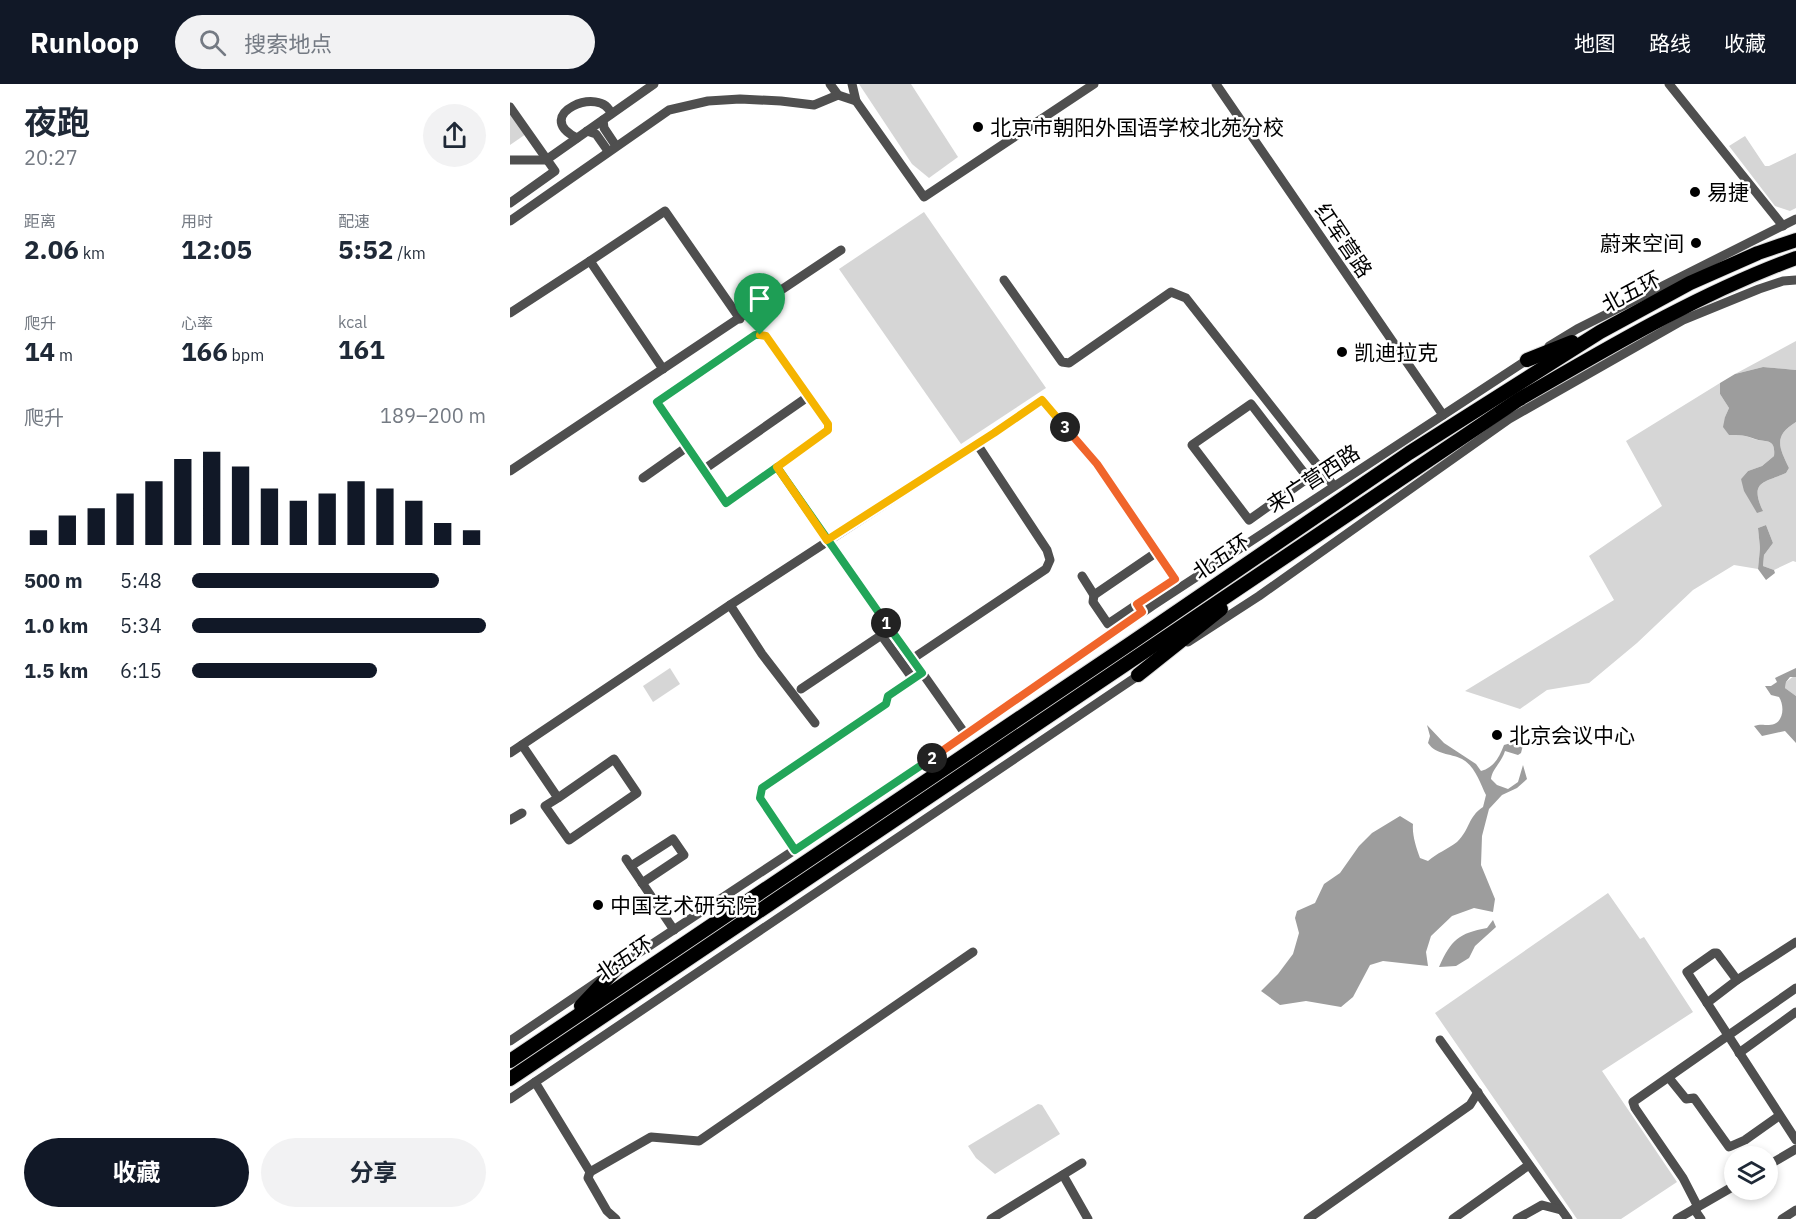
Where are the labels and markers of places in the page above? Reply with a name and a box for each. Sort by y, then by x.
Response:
place label: 北京市朝阳外国语学校北苑分校 [990,113,1284,141]
marker: 北京市朝阳外国语学校北苑分校 [971,120,985,134]
place label: 易捷 [1707,178,1749,206]
marker: 易捷 [1688,185,1702,199]
place label: 蔚来空间 [1600,229,1684,257]
marker: 蔚来空间 [1689,236,1703,250]
pin [734,273,785,335]
place label: 凯迪拉克 [1354,338,1438,366]
marker: 凯迪拉克 [1335,345,1349,359]
pin: 3 [1050,412,1080,442]
pin: 1 [871,608,901,638]
place label: 北京会议中心 [1509,721,1635,749]
marker: 北京会议中心 [1490,728,1504,742]
pin: 2 [917,743,947,773]
place label: 中国艺术研究院 [610,891,757,919]
marker: 中国艺术研究院 [591,898,605,912]

